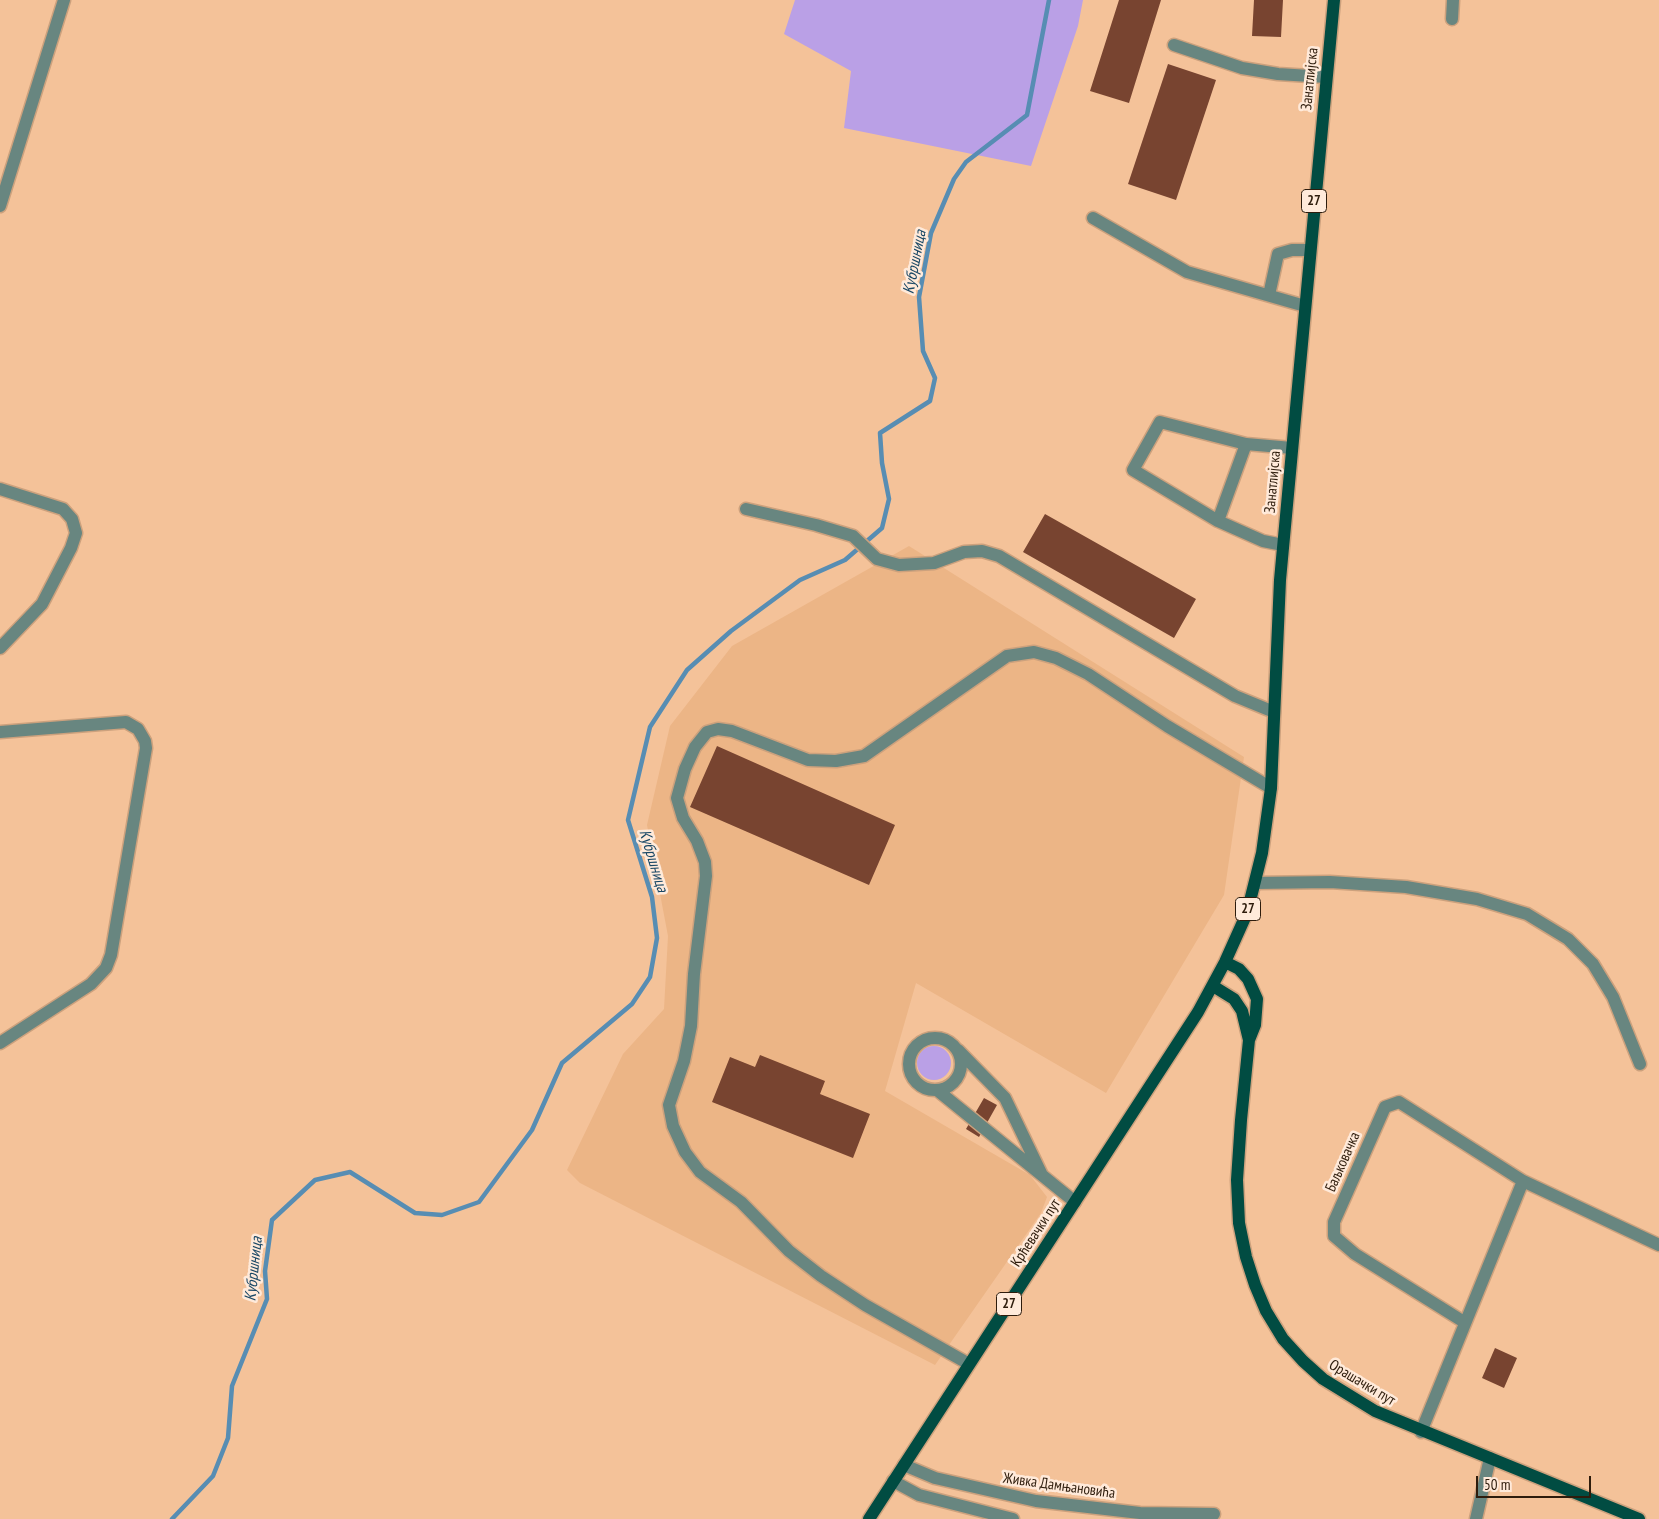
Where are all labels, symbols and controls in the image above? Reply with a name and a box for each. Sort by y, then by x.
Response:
street label: Занатлијска [1298,47,1322,111]
road number: 27 [1302,190,1326,212]
water label: Кубршница [899,228,931,296]
street label: Занатлијска [1261,450,1285,514]
water label: Кубршница [634,827,672,895]
road number: 27 [1236,898,1260,921]
street label: Баљковачка [1322,1129,1364,1195]
street label: Крћевачки пут [1007,1196,1065,1270]
water label: Кубршница [241,1236,267,1302]
road number: 27 [996,1292,1022,1316]
street label: Орашачки пут [1326,1356,1398,1410]
scale bar [1479,1466,1594,1498]
street label: Живка Дамњановића [1002,1469,1116,1503]
text: 50 m [1484,1475,1510,1494]

